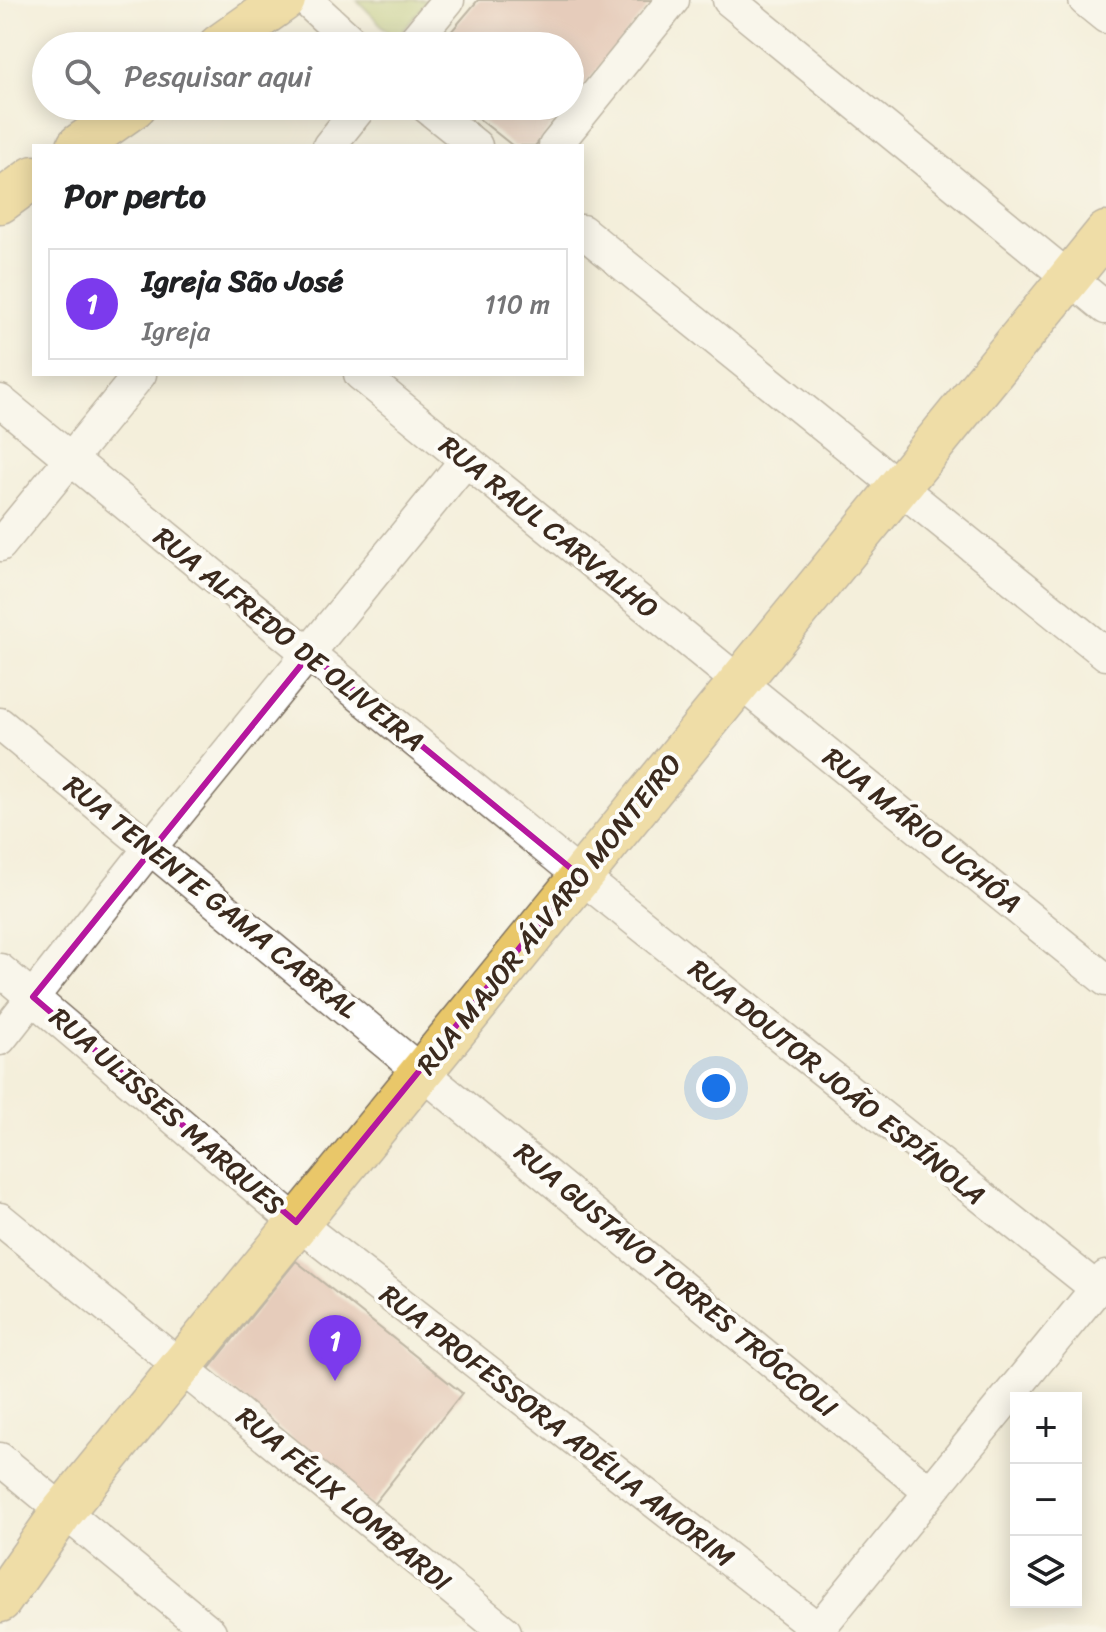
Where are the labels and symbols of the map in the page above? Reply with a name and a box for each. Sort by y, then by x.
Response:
street label: RUA RAUL CARVALHO [428,422,670,632]
street label: RUA ALFREDO DE OLIVEIRA [142,514,436,764]
street label: RUA MÁRIO UCHÔA [812,734,1032,926]
street label: RUA MAJOR ÁLVARO MONTEIRO [403,742,695,1086]
street label: RUA TENENTE GAMA CABRAL [52,762,370,1032]
street label: RUA DOUTOR JOÃO ESPÍNOLA [677,946,997,1218]
street label: RUA ULISSES MARQUES [38,994,296,1228]
your location [696,1068,736,1108]
street label: RUA GUSTAVO TORRES TRÓCCOLI [503,1129,849,1431]
street label: RUA PROFESSORA ADÉLIA AMORIM [368,1271,746,1581]
pin: 1 [309,1315,361,1381]
street label: RUA FÉLIX LOMBARDI [225,1394,463,1605]

